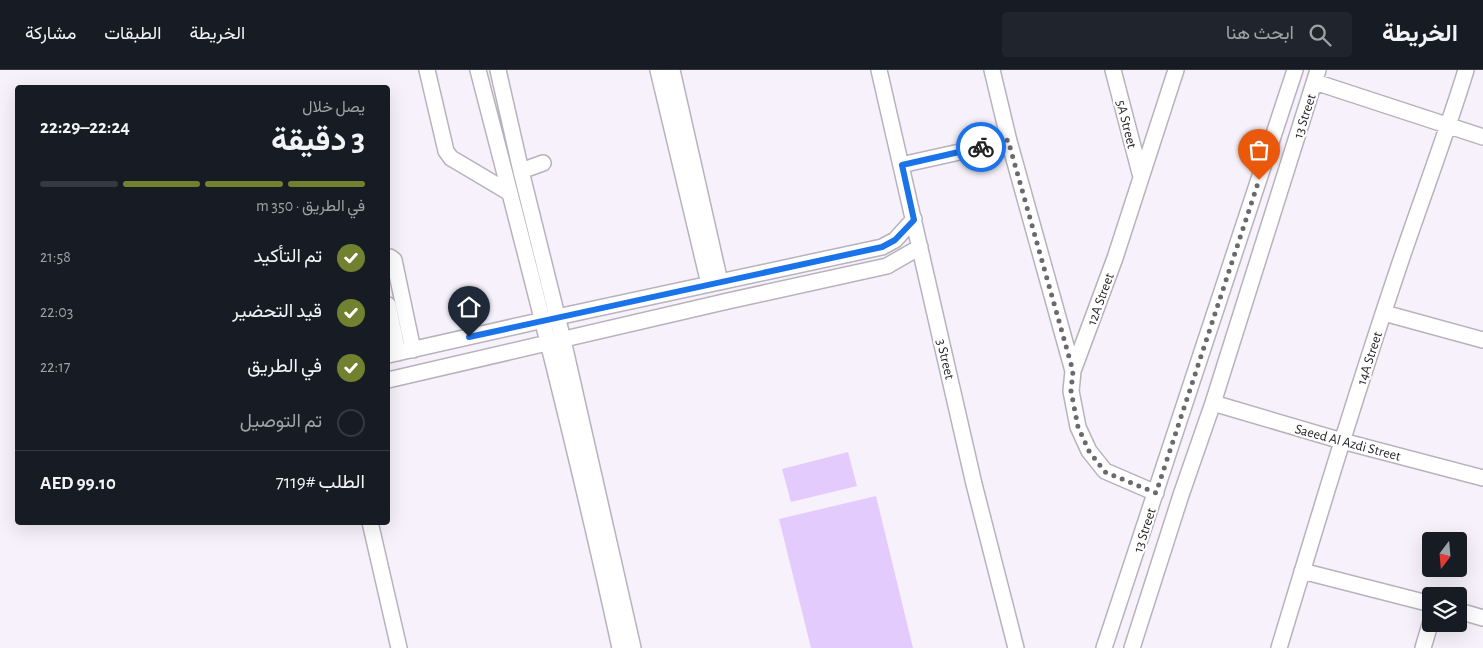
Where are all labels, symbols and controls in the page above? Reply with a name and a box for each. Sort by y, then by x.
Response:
search box [1002,12,1352,57]
icon: search [1306,21,1334,49]
text: الخريطة [1382,22,1458,46]
text: ابحث هنا [1226,24,1294,43]
text: مشاركة [25,25,76,43]
text: الطبقات [104,25,161,43]
text: الخريطة [189,25,245,43]
street label: 13 Street [1291,92,1319,140]
text: يصل خلال [302,99,365,115]
street label: 5A Street [1113,99,1139,150]
text: 22:24–22:29 [40,118,130,137]
courier [956,122,1006,172]
text: 3 دقيقة [271,124,365,156]
pin [1238,129,1280,180]
icon: bike [967,133,995,161]
icon: bag [1245,136,1273,164]
text: في الطريق · 350 m [256,198,365,214]
icon: check [337,244,365,272]
text: تم التأكيد [253,247,322,266]
text: 21:58 [40,249,71,265]
street label: 12A Street [1085,271,1117,327]
pin [448,286,490,337]
icon: home [455,293,483,321]
icon: check [337,299,365,327]
text: قيد التحضير [232,302,322,321]
text: 22:03 [40,304,73,320]
street label: 14A Street [1355,330,1385,387]
street label: 3 Street [934,338,957,381]
icon: check [337,354,365,382]
text: في الطريق [247,357,322,376]
text: 22:17 [40,359,70,375]
text: تم التوصيل [240,412,322,431]
street label: Saeed Al Azdi Street [1293,422,1403,464]
text: الطلب #7119 [276,473,365,492]
text: AED 99.10 [40,474,116,493]
street label: 13 Street [1131,506,1159,554]
north arrow [1422,532,1468,578]
map controls [1422,532,1467,632]
button: layers [1422,587,1467,632]

